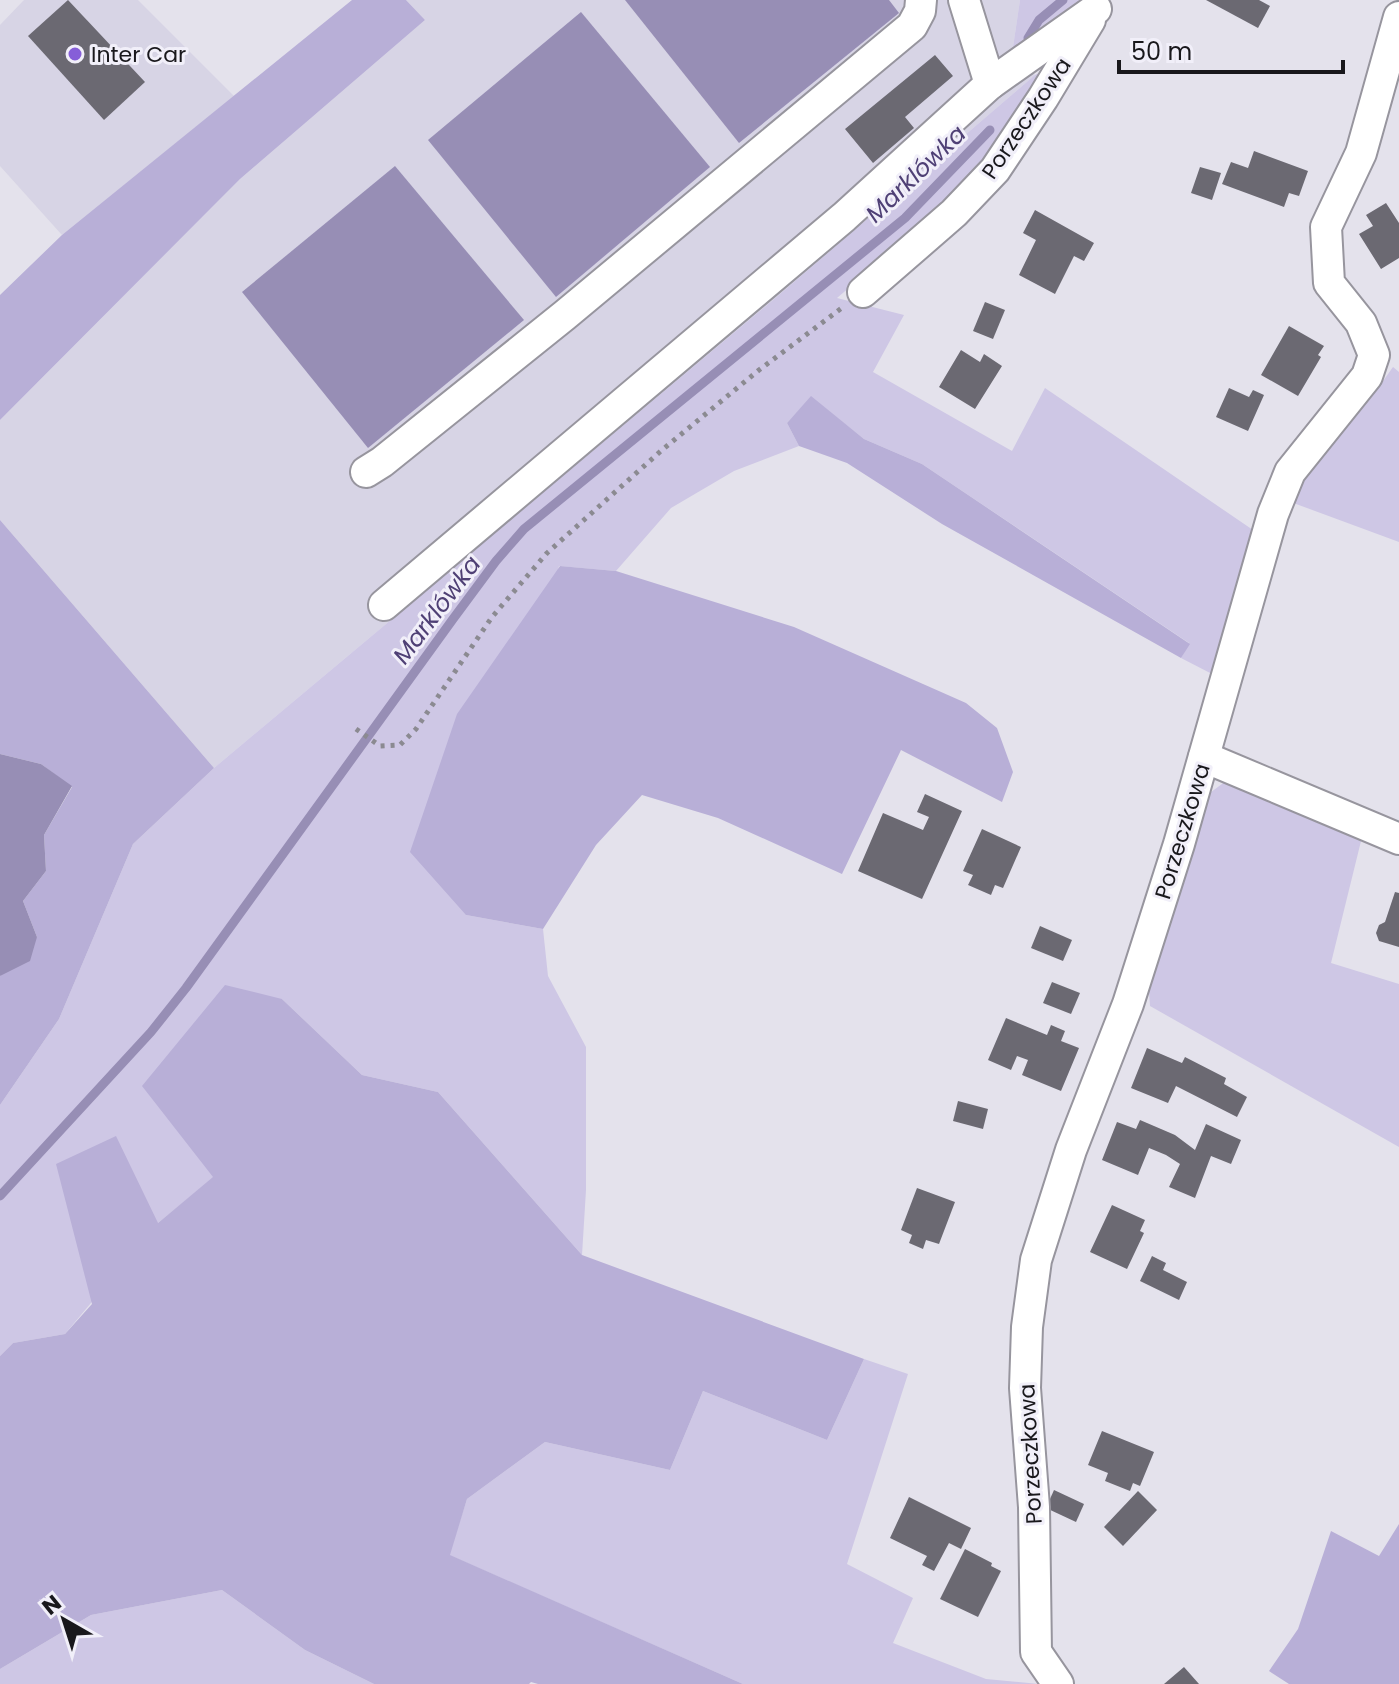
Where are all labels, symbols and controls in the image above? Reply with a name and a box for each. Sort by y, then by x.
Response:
scale bar [1119,24,1343,74]
text: 50 m [1131,35,1192,68]
place label: Inter Car [91,39,186,70]
marker: Inter Car [66,45,84,63]
street label: Porzeczkowa [974,51,1079,185]
water label: Marklówka [858,117,973,230]
water label: Marklówka [385,549,488,671]
street label: Porzeczkowa [1147,759,1218,903]
street label: Porzeczkowa [1011,1383,1050,1525]
north arrow [24,1580,104,1660]
text: N [36,1588,68,1622]

